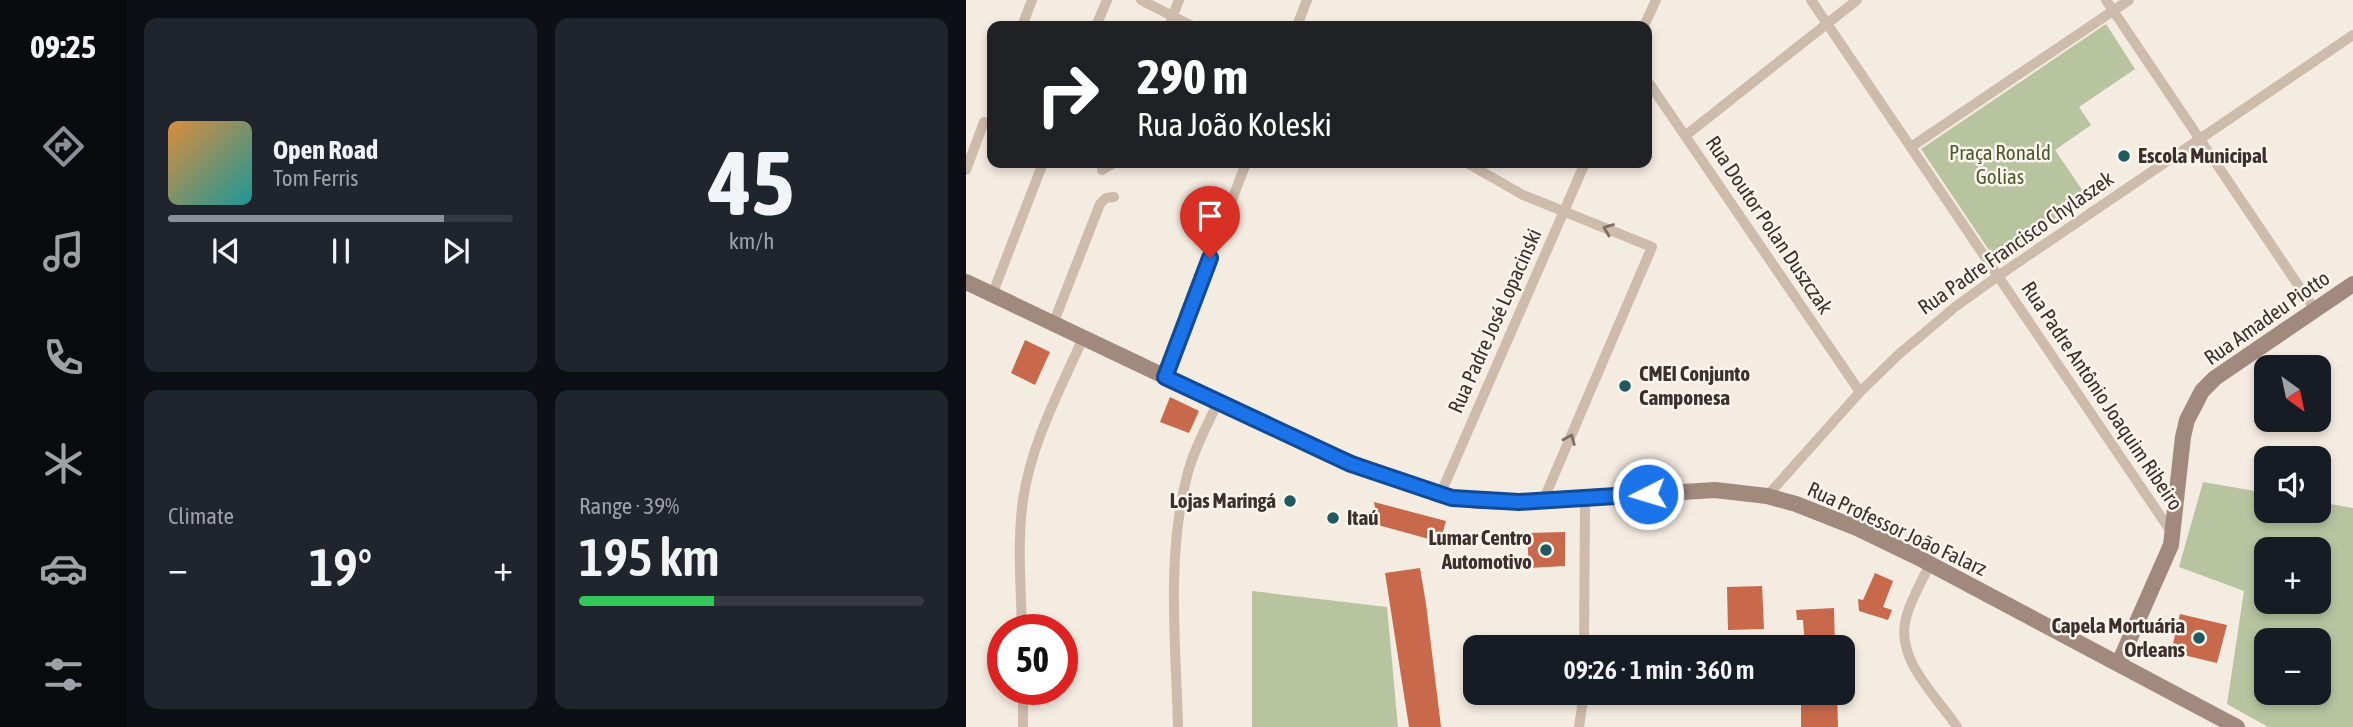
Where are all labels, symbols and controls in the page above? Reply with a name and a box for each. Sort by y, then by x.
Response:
text: 09:25 [30,28,96,65]
text: 290 m [1137,48,1248,104]
icon: right [1022,49,1113,140]
text: Rua João Koleski [1137,106,1332,143]
icon: directions [39,122,88,171]
text: 45 [709,130,794,234]
street label: Rua Doutor Polan Duszczak [1701,131,1838,318]
text: Open Road [273,135,378,165]
park label: Praça Ronald Golias [1949,140,2051,188]
place label: Escola Municipal [2138,143,2268,167]
marker: Escola Municipal [2116,148,2132,164]
text: Tom Ferris [273,165,358,191]
street label: Rua Padre Francisco Chylaszek [1913,166,2118,319]
pin [1180,186,1240,258]
icon: arrive [1191,197,1229,235]
one-way arrow [1603,223,1615,237]
street label: Rua Padre José Lopacinski [1443,225,1546,416]
icon: music [39,227,88,276]
text: km/h [729,228,774,254]
icon: previous [207,232,245,270]
icon: pause [322,232,360,270]
icon: next [437,232,475,270]
street label: Rua Amadeu Piotto [2199,265,2334,369]
street label: Rua Padre Antônio Joaquim Ribeiro [2017,277,2188,514]
icon: phone [39,333,88,382]
north arrow [2254,355,2331,432]
map controls [2254,355,2331,705]
place label: CMEI Conjunto Camponesa [1639,361,1750,409]
marker: CMEI Conjunto Camponesa [1617,378,1633,394]
one-way arrow [1562,433,1576,446]
icon: climate [39,439,88,488]
button: sound [2254,446,2331,523]
position arrow [1611,457,1685,531]
street label: Rua Professor João Falarz [1804,476,1991,580]
place label: Lojas Maringá [1170,488,1276,512]
text: Range · 39% [579,493,679,519]
marker: Lojas Maringá [1282,493,1298,509]
text: Climate [168,503,234,529]
place label: Itaú [1347,505,1378,529]
marker: Itaú [1325,510,1341,526]
place label: Lumar Centro Automotivo [1428,525,1532,573]
text: 195 km [579,527,720,587]
text: 19° [309,537,372,597]
button: + [2254,537,2331,614]
marker: Lumar Centro Automotivo [1538,542,1554,558]
icon: car [39,544,88,593]
text: − [168,546,188,589]
text: + [493,546,513,589]
place label: Capela Mortuária Orleans [2051,613,2186,661]
speed limit sign: 50 [987,614,1078,705]
button: − [2254,628,2331,705]
marker: Capela Mortuária Orleans [2191,630,2207,646]
icon: filters [39,650,88,699]
text: 09:26 · 1 min · 360 m [1564,655,1754,685]

